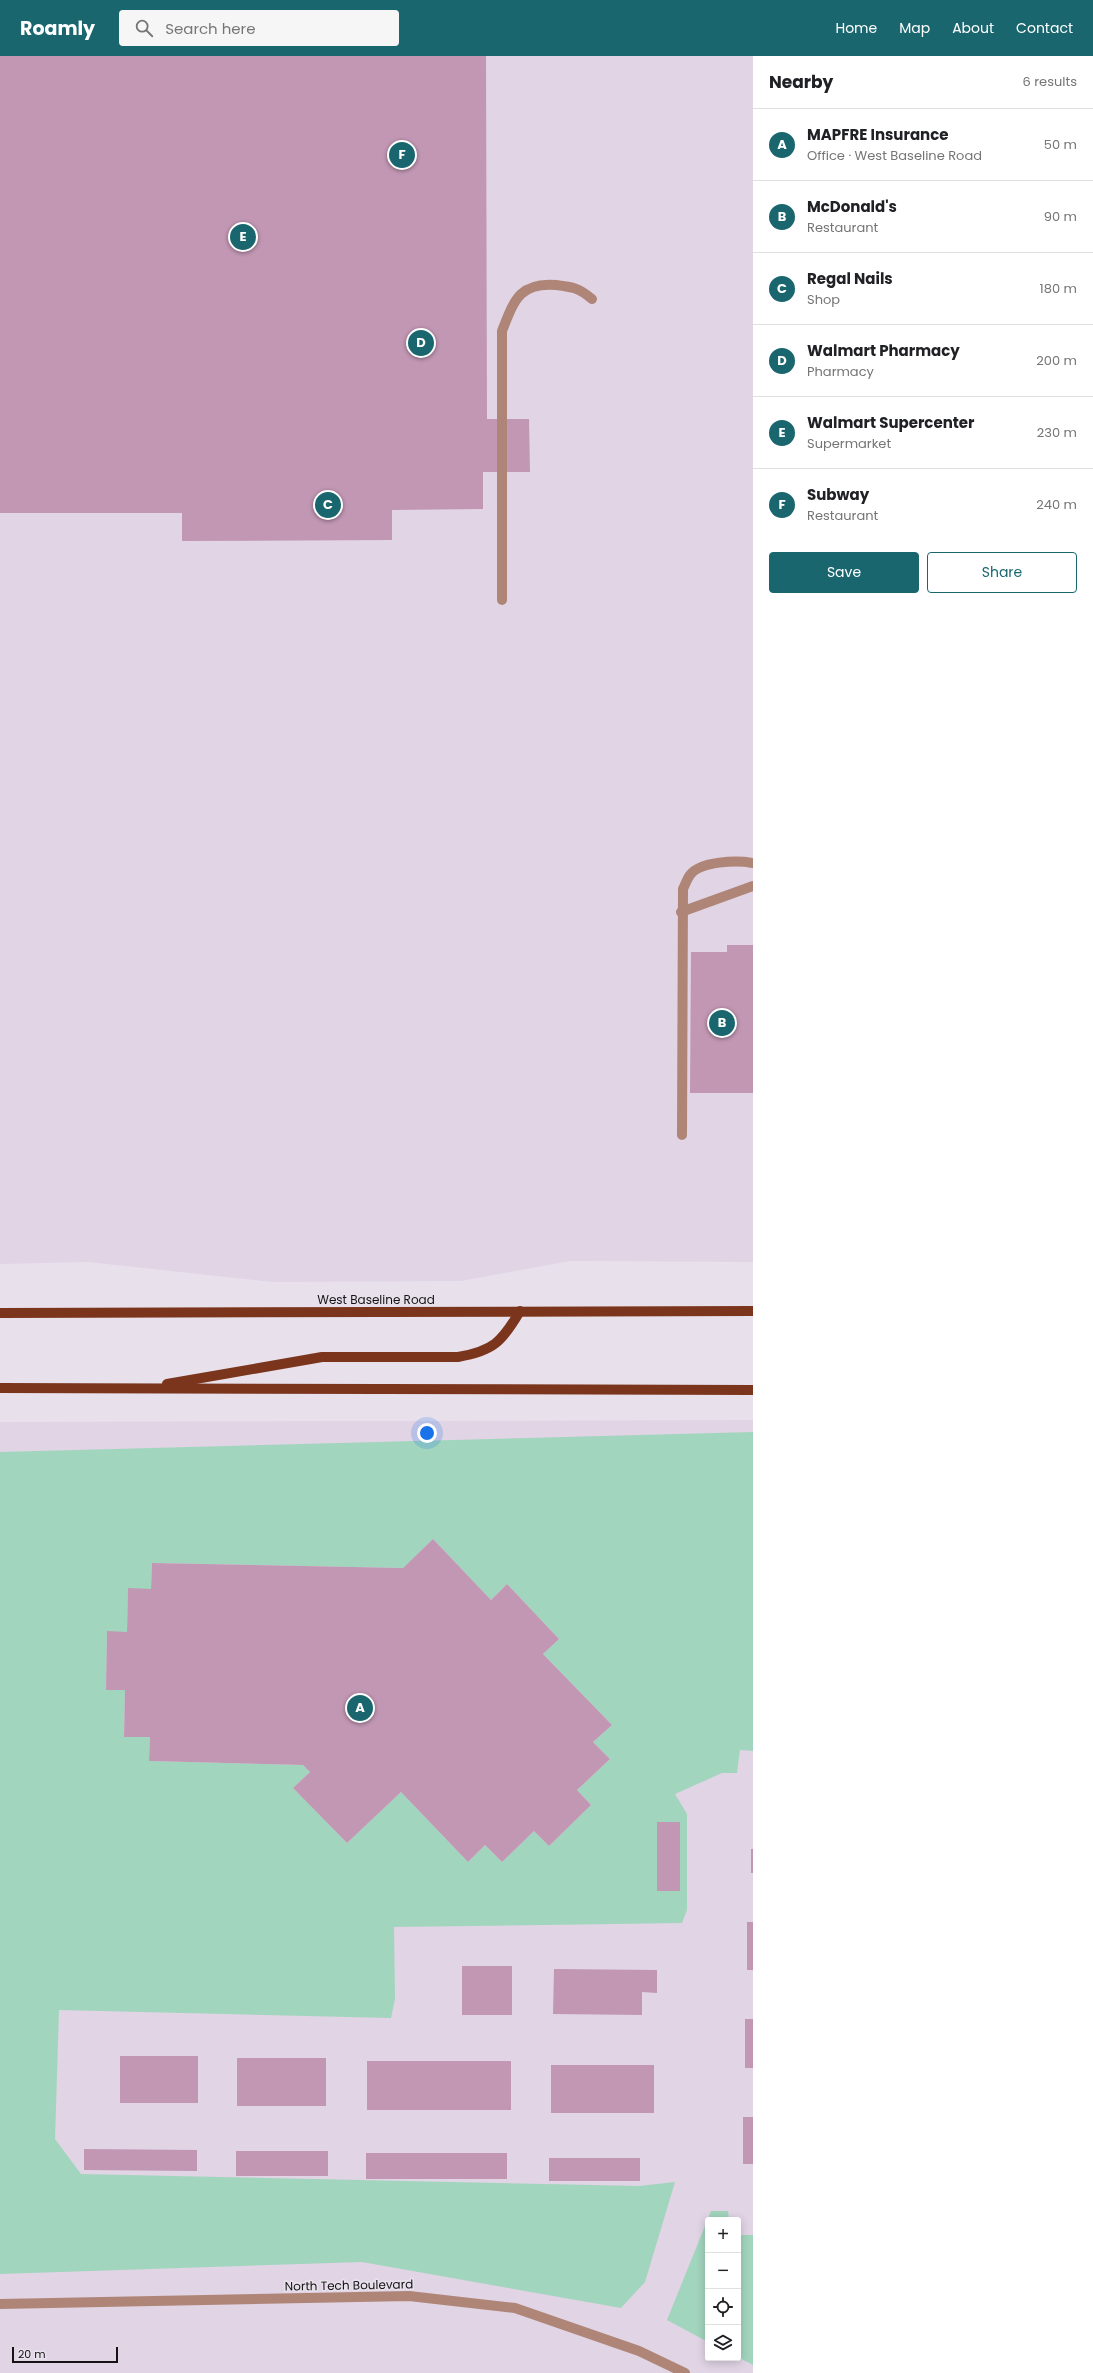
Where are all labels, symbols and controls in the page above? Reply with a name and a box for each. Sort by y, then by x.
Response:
search box [119,10,399,46]
text: Roamly [20,15,95,42]
icon: search [133,17,155,39]
text: Search here [165,18,256,39]
text: Home [835,18,877,38]
text: Map [899,18,930,38]
text: About [952,18,994,38]
text: Contact [1016,18,1073,38]
text: Nearby [769,70,833,94]
text: 6 results [1023,72,1077,91]
text: MAPFRE Insurance [807,124,949,145]
text: A [777,135,787,154]
text: 50 m [1044,135,1077,154]
pin: F [389,140,415,170]
text: Office · West Baseline Road [807,146,982,165]
text: McDonald's [807,196,897,217]
text: B [778,207,786,226]
text: 90 m [1044,207,1077,226]
text: Restaurant [807,218,878,237]
pin: E [230,222,256,252]
text: Regal Nails [807,268,893,289]
text: C [777,279,787,298]
text: 180 m [1040,279,1077,298]
text: Shop [807,290,840,309]
pin: D [408,328,434,358]
text: Walmart Pharmacy [807,340,960,361]
text: D [777,351,787,370]
text: 200 m [1036,351,1077,370]
text: Pharmacy [807,362,874,381]
text: Walmart Supercenter [807,412,975,433]
text: E [778,423,786,442]
text: 230 m [1037,423,1077,442]
text: Supermarket [807,434,891,453]
text: Subway [807,484,869,505]
pin: C [315,490,341,520]
text: F [778,495,786,514]
text: 240 m [1036,495,1077,514]
text: Restaurant [807,506,878,525]
button: Save [769,552,919,593]
button: Share [927,552,1077,593]
pin: B [709,1008,735,1038]
street label: West Baseline Road [317,1291,435,1308]
your location [417,1423,437,1443]
pin: A [347,1693,373,1723]
map controls [705,2217,741,2361]
button: + [705,2217,741,2253]
button: − [705,2253,741,2289]
street label: North Tech Boulevard [285,2275,413,2295]
button: locate [705,2289,741,2325]
button: layers [705,2325,741,2361]
scale bar [12,2345,118,2364]
text: 20 m [18,2346,46,2362]

